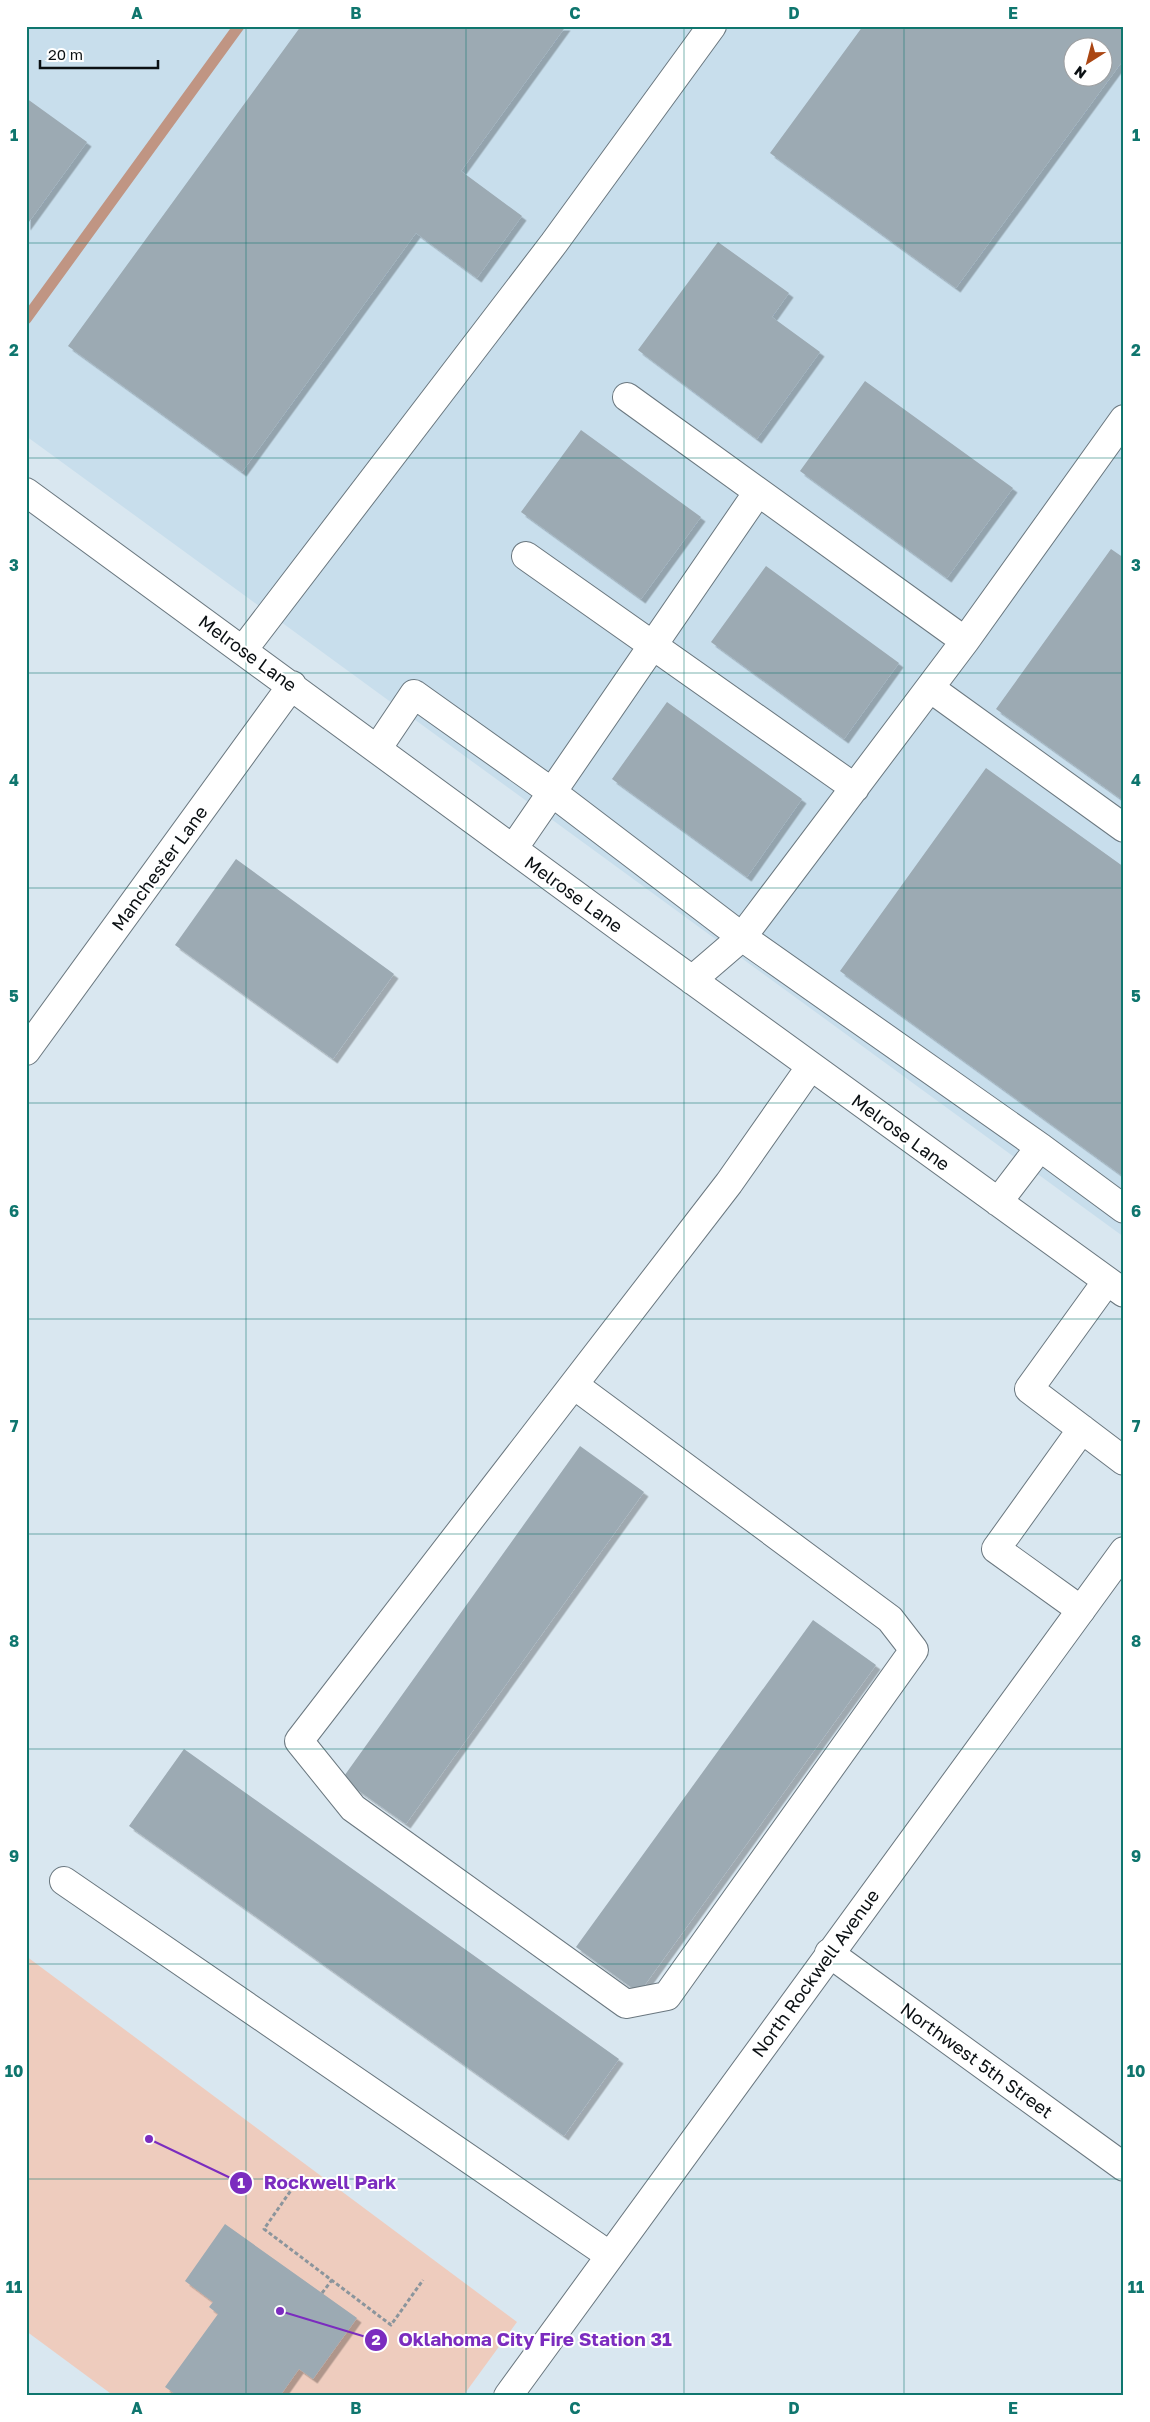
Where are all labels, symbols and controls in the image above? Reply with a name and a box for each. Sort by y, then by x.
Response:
text: A [131,3,143,23]
text: B [350,3,362,23]
text: C [569,3,581,23]
text: D [788,3,800,23]
text: E [1008,3,1018,23]
scale bar [40,38,158,70]
north arrow [1062,38,1112,88]
text: 20 m [48,45,83,63]
text: N [1071,63,1089,83]
text: 1 [10,125,18,145]
text: 1 [1132,125,1140,145]
text: 2 [9,340,19,360]
text: 2 [1131,340,1141,360]
text: 3 [9,555,19,575]
text: 3 [1131,555,1141,575]
street label: Melrose Lane [195,610,301,696]
text: 4 [9,770,19,790]
text: 4 [1131,770,1141,790]
street label: Manchester Lane [106,801,212,935]
street label: Melrose Lane [521,851,627,937]
text: 5 [9,986,19,1006]
text: 5 [1131,986,1141,1006]
street label: Melrose Lane [848,1089,954,1175]
text: 6 [9,1201,19,1221]
text: 6 [1131,1201,1141,1221]
text: 7 [10,1416,19,1436]
text: 7 [1132,1416,1141,1436]
text: 8 [9,1631,19,1651]
text: 8 [1131,1631,1141,1651]
text: 9 [9,1846,19,1866]
text: 9 [1131,1846,1141,1866]
street label: North Rockwell Avenue [747,1885,883,2061]
street label: Northwest 5th Street [897,1997,1057,2123]
text: 10 [5,2061,23,2081]
text: 10 [1127,2061,1145,2081]
callout: Rockwell Park [229,2166,407,2200]
text: Rockwell Park [264,2170,396,2193]
text: 1 [237,2173,245,2191]
text: 11 [6,2277,22,2297]
text: 11 [1128,2277,1144,2297]
callout: Oklahoma City Fire Station 31 [363,2323,682,2357]
text: Oklahoma City Fire Station 31 [398,2327,672,2350]
text: 2 [371,2330,381,2348]
text: A [131,2398,143,2418]
text: B [350,2398,362,2418]
text: C [569,2398,581,2418]
text: D [788,2398,800,2418]
text: E [1008,2398,1018,2418]

